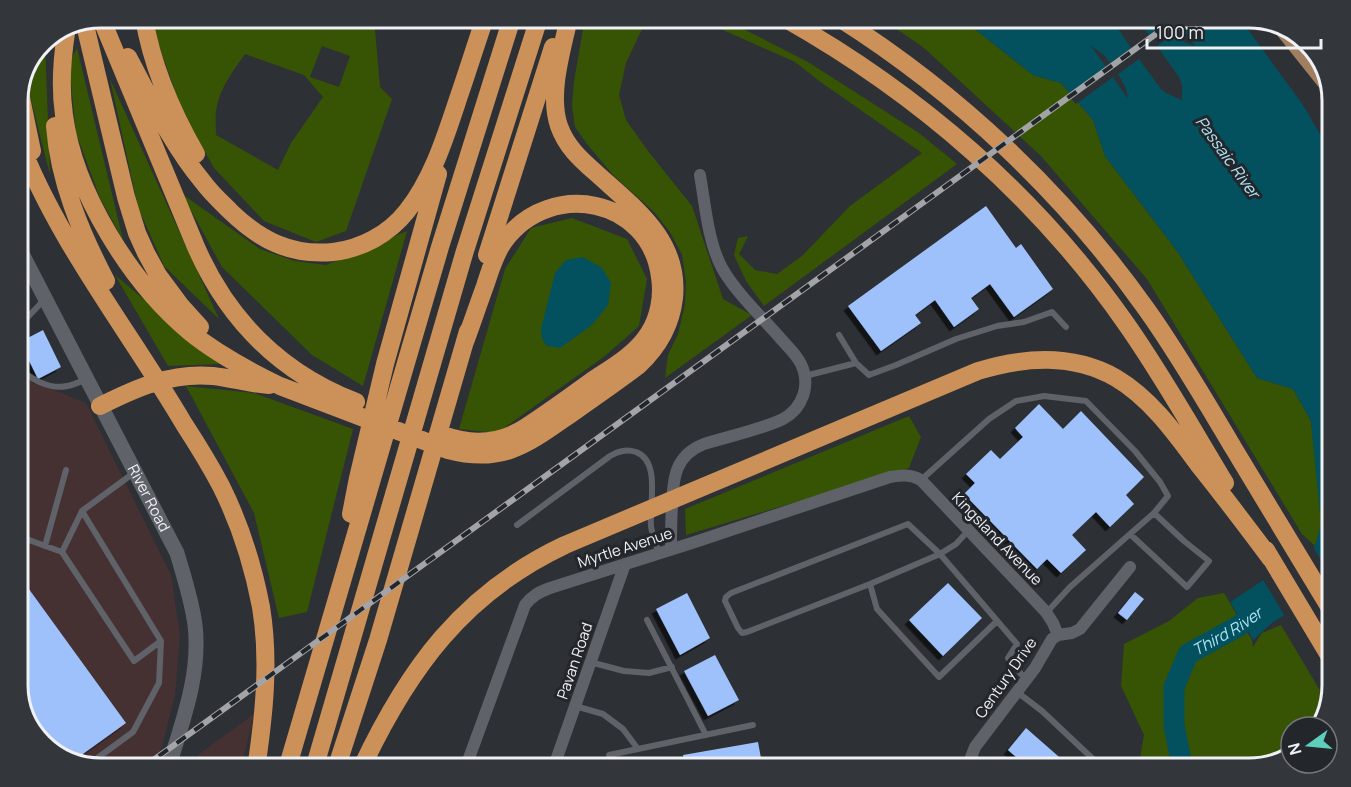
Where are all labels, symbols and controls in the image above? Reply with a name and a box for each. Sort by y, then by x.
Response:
scale bar [1147,12,1321,50]
text: 100 m [1156,20,1204,44]
water label: Passaic River [1191,112,1267,204]
street label: River Road [123,461,175,535]
street label: Kingsland Avenue [947,487,1047,590]
street label: Myrtle Avenue [575,522,675,573]
water label: Third River [1188,601,1268,661]
street label: Pavan Road [552,620,597,702]
street label: Century Drive [970,633,1041,722]
north arrow [1279,715,1339,775]
text: N [1282,740,1307,757]

